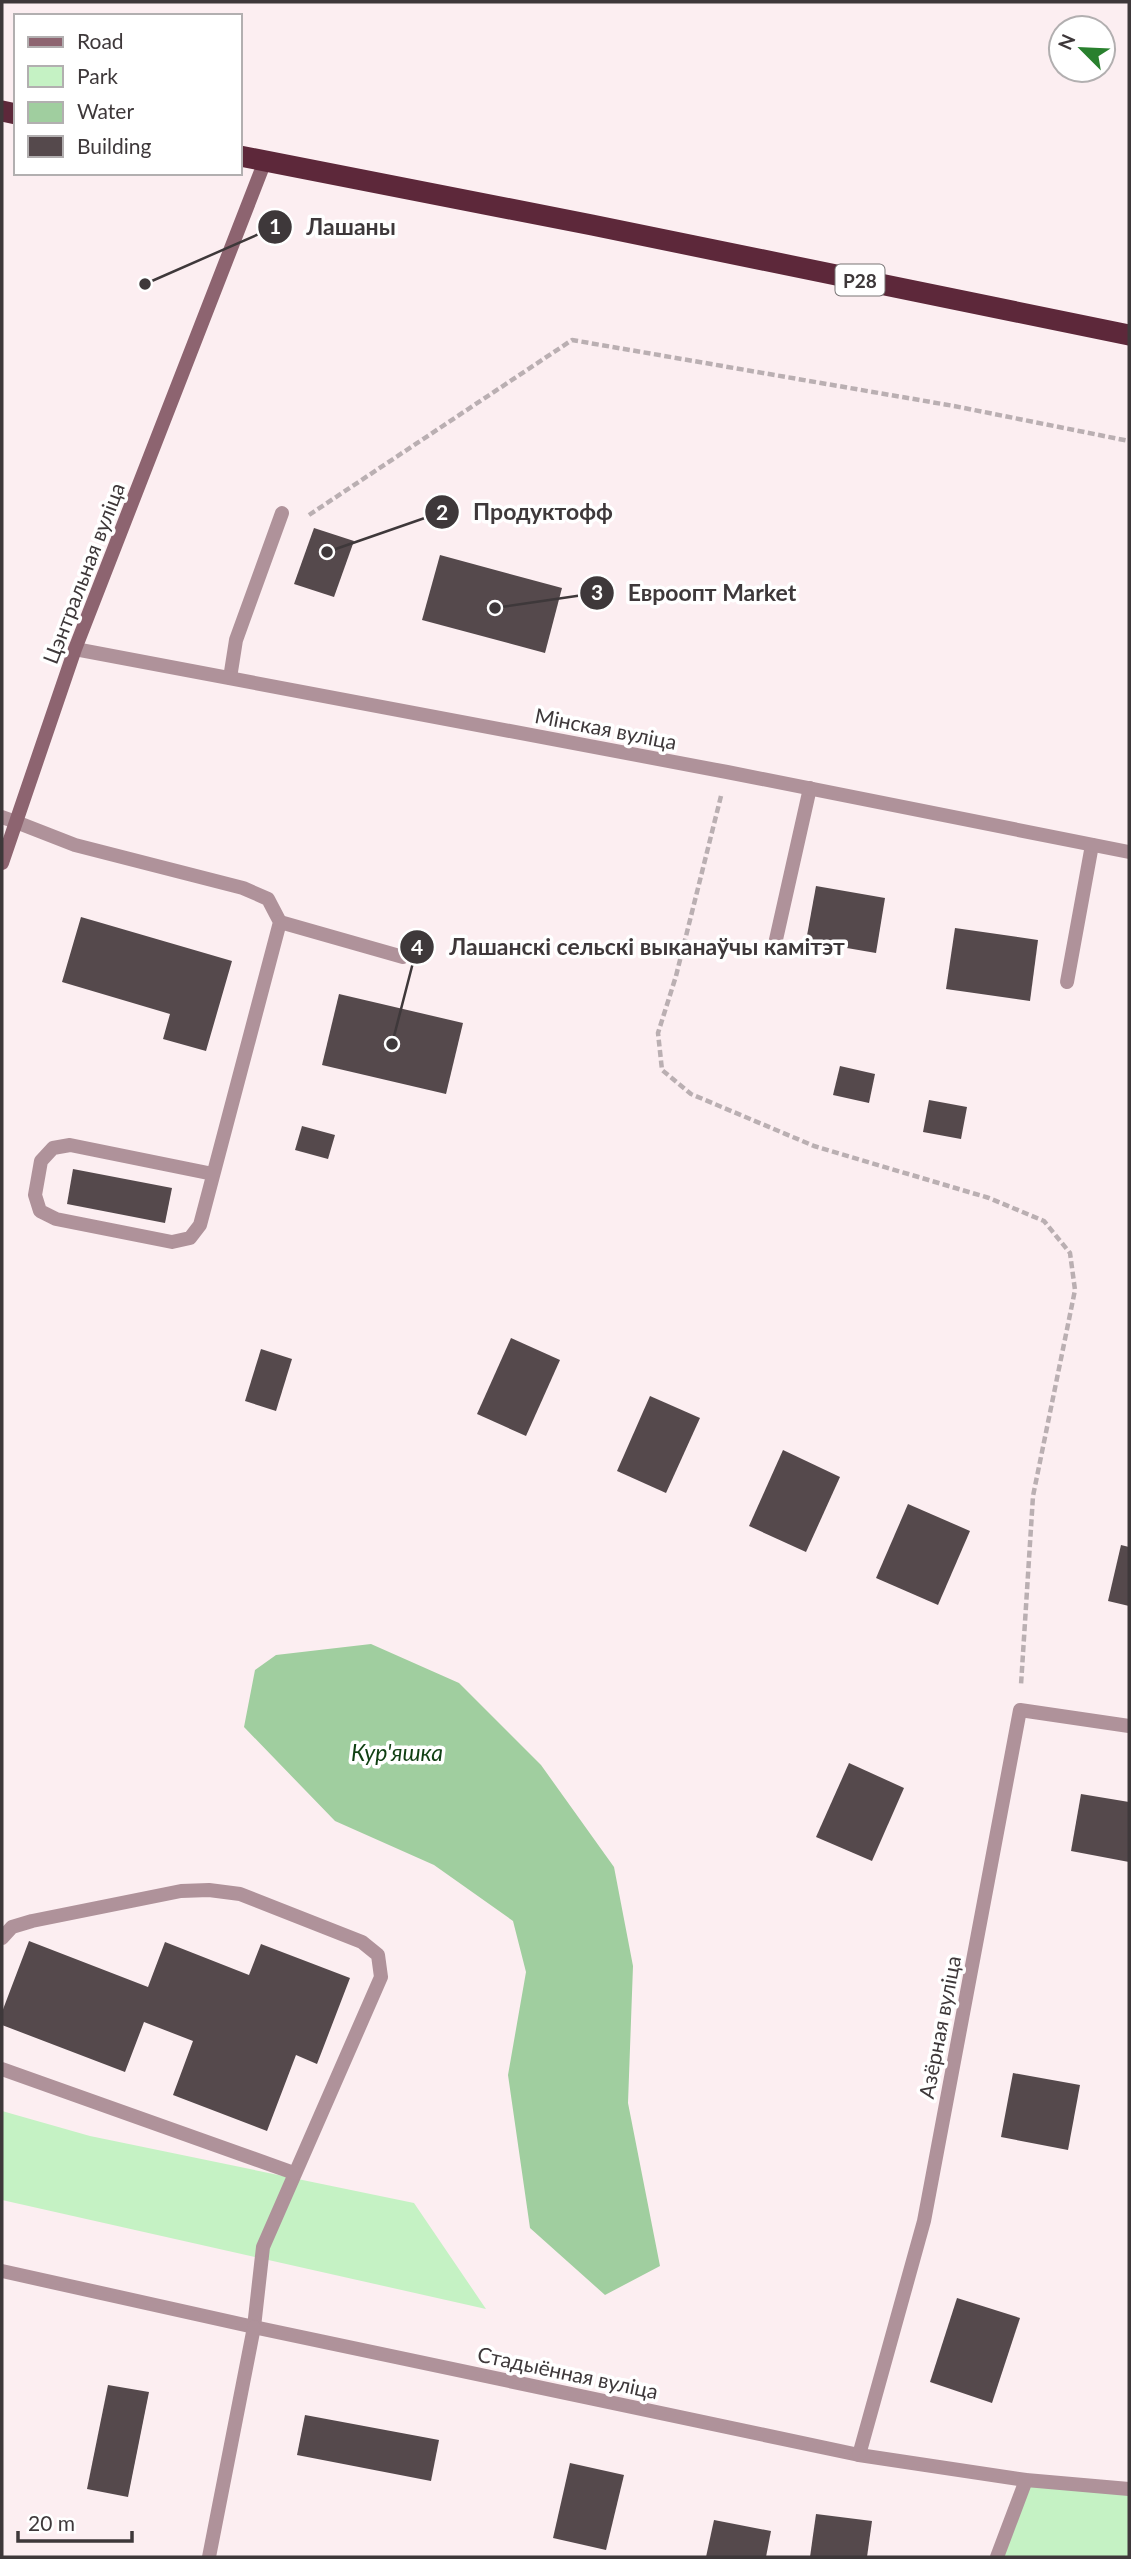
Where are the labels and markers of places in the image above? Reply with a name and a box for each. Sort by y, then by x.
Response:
callout: Лашаны [258,205,410,249]
callout: Продуктофф [424,490,627,534]
callout: Евроопт Market [579,571,811,615]
callout: Лашанскі сельскі выканаўчы камітэт [400,925,858,969]

